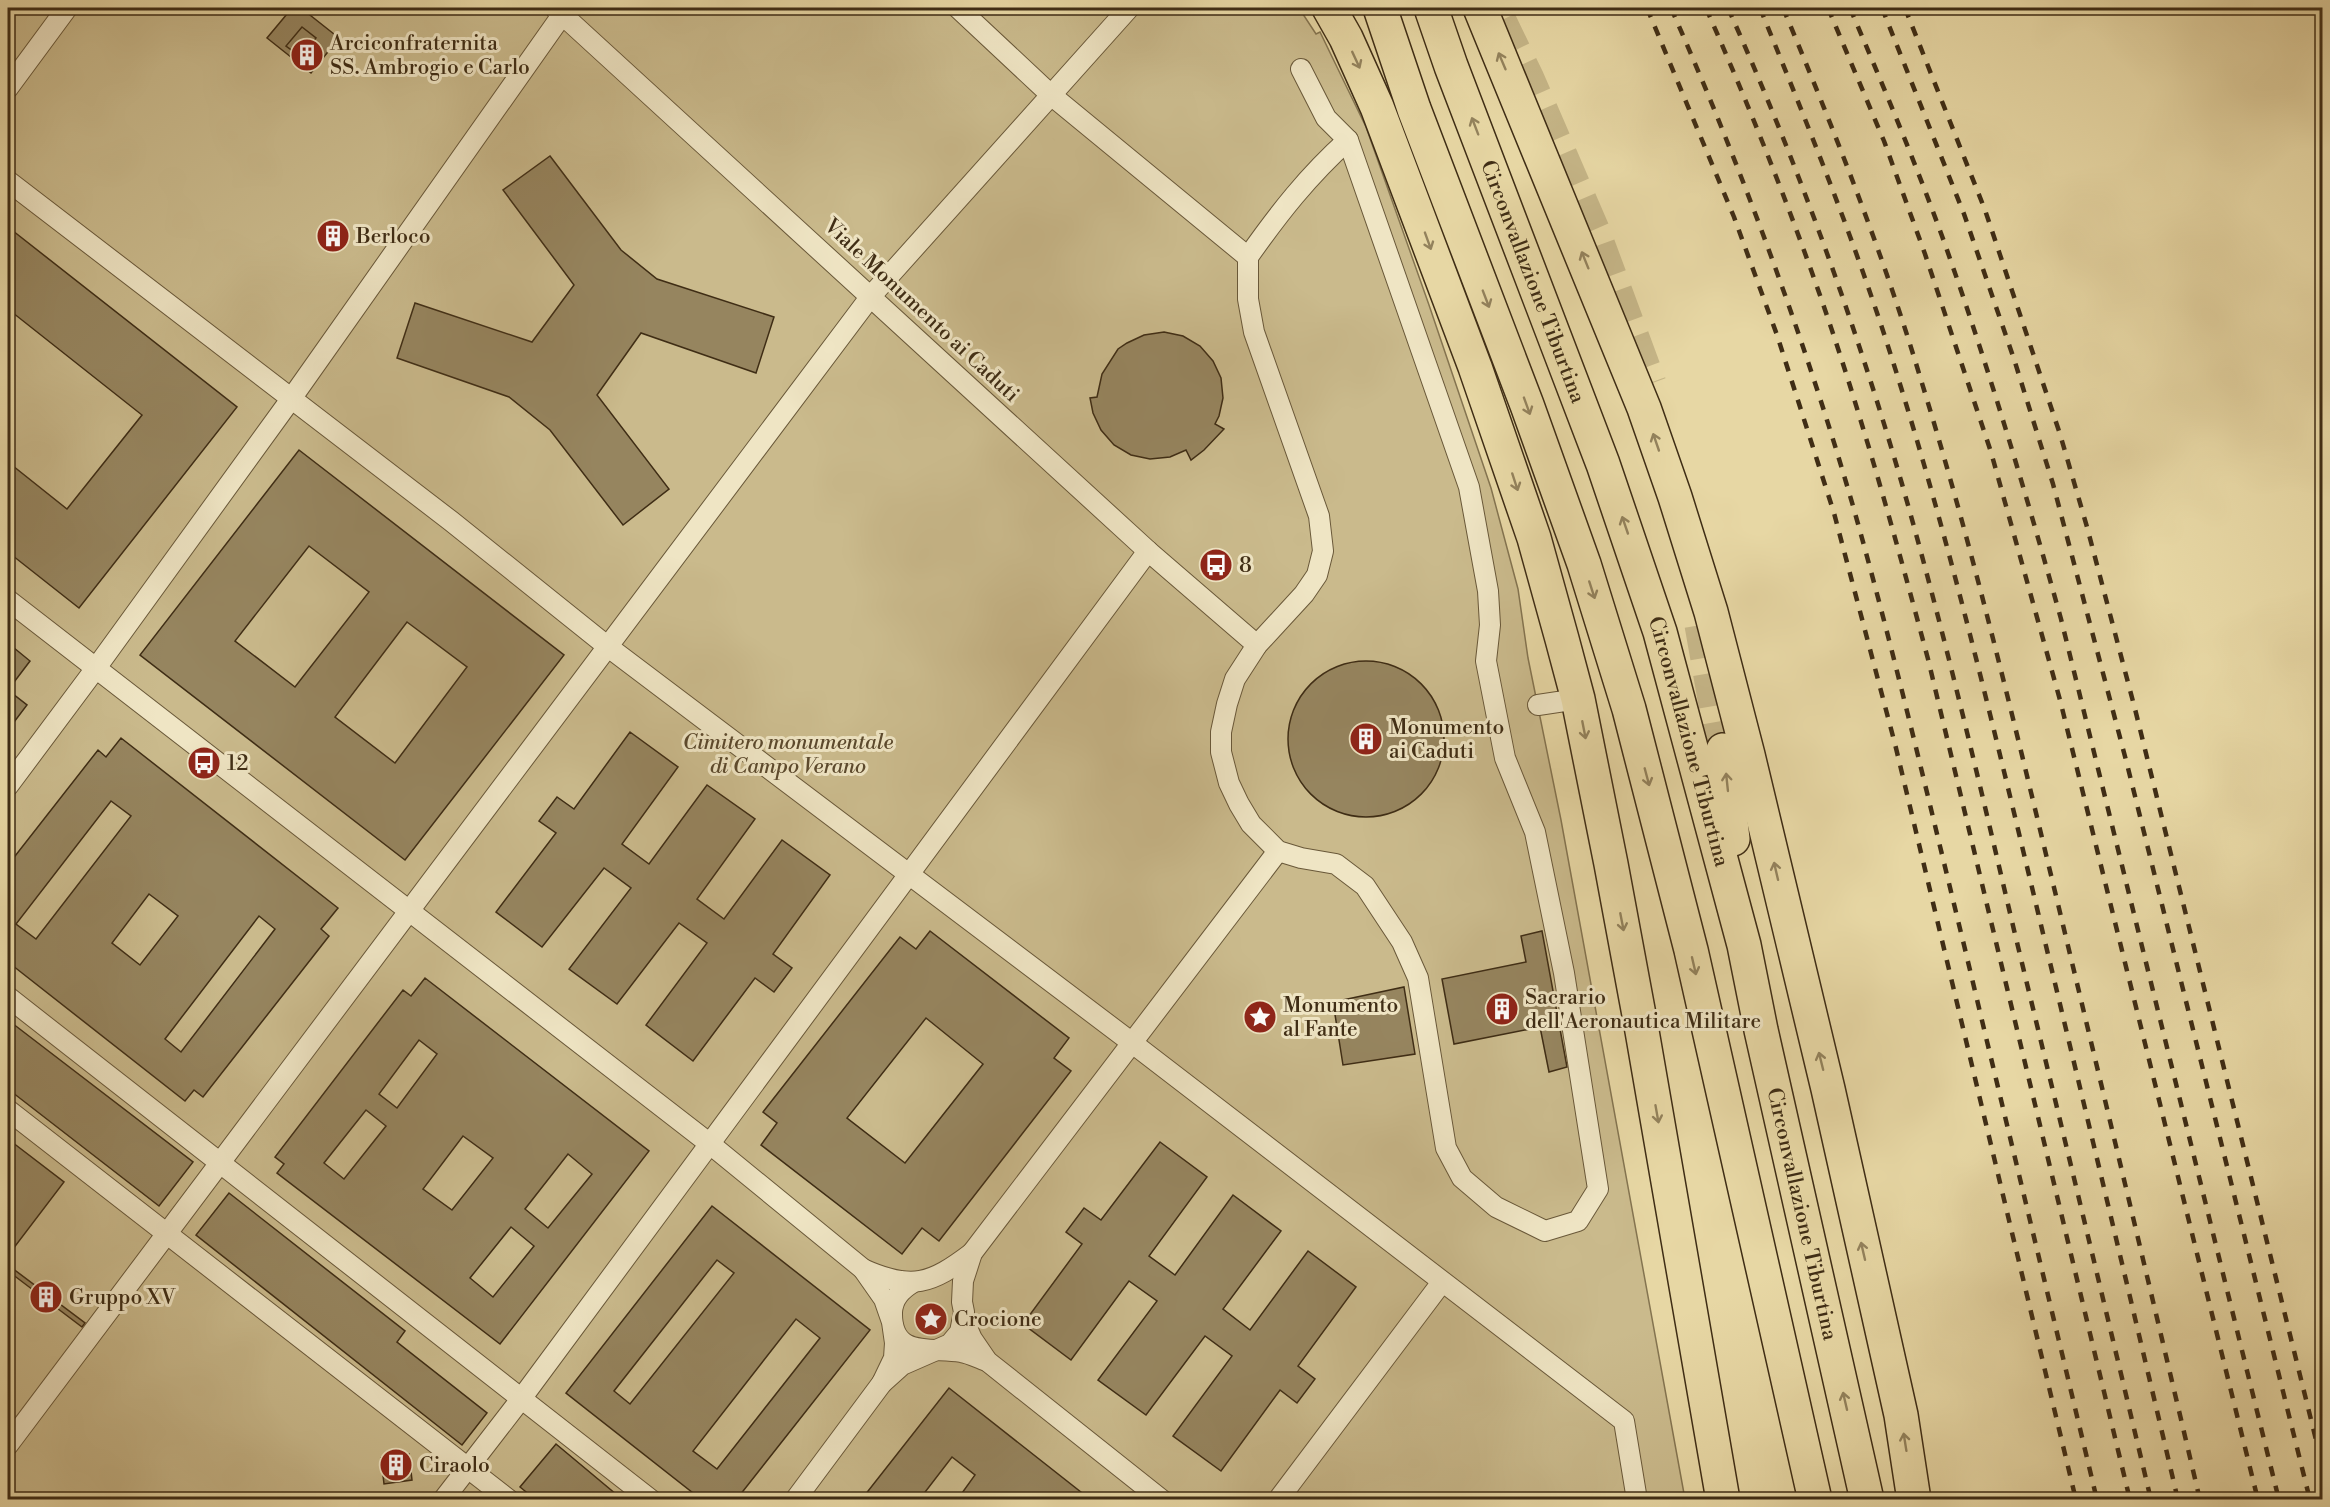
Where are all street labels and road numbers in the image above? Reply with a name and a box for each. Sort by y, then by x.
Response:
street label: Circonvallazione Tiburtina [1474,157,1591,407]
street label: Viale Monumento ai Caduti [818,213,1024,408]
street label: Circonvallazione Tiburtina [1642,613,1734,870]
street label: Circonvallazione Tiburtina [1760,1085,1843,1343]

